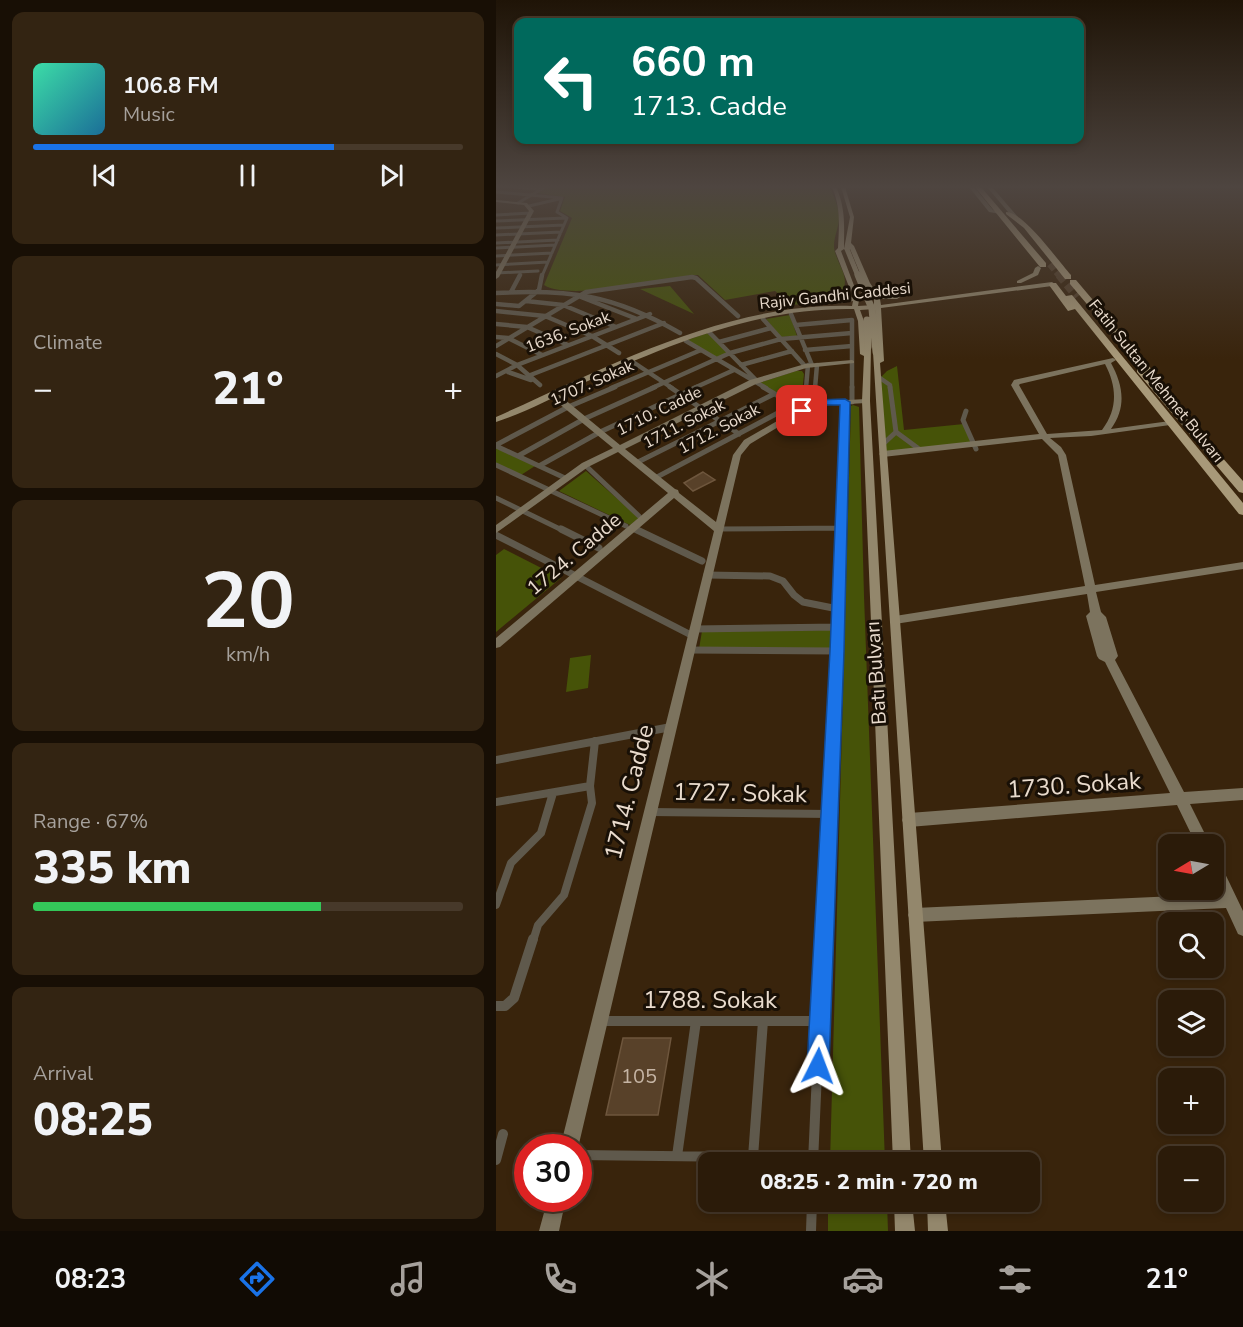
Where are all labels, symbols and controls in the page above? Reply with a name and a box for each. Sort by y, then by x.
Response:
text: 660 m [631,34,755,91]
icon: left [532,42,610,120]
text: 106.8 FM [123,71,219,101]
text: 1713. Cadde [631,88,787,125]
text: Music [123,101,175,128]
icon: previous [88,159,121,192]
icon: pause [231,159,264,192]
icon: next [375,159,408,192]
street label: Rajiv Gandhi Caddesi [758,277,912,315]
street label: Fatih Sultan Mehmet Bulvarı [1083,295,1229,467]
street label: 1636. Sokak [522,305,615,358]
text: Climate [33,329,102,356]
street label: 1707. Sokak [547,354,638,411]
text: 21° [212,359,284,420]
text: − [33,367,53,412]
text: + [443,367,463,412]
street label: 1710. Cadde [613,381,705,441]
pin [776,385,827,436]
street label: 1711. Sokak [639,393,730,454]
icon: arrive [785,394,818,427]
street label: 1712. Sokak [674,398,764,460]
street label: 1724. Cadde [521,507,627,601]
text: 20 [201,548,295,655]
street label: Batı Bulvarı [859,620,893,726]
text: km/h [226,641,270,668]
street label: 1714. Cadde [597,721,661,863]
street label: 1730. Sokak [1006,764,1143,806]
street label: 1727. Sokak [673,776,808,810]
text: Range · 67% [33,808,148,835]
north arrow [1158,834,1224,900]
map controls [1158,834,1224,1212]
text: 335 km [33,838,192,899]
button: search [1158,912,1224,978]
street label: 1788. Sokak [643,984,778,1016]
button: layers [1158,990,1224,1056]
position arrow [786,1034,850,1098]
text: Arrival [33,1060,93,1087]
house number: 105 [621,1063,657,1090]
button: + [1158,1068,1224,1134]
text: 08:25 [33,1090,153,1151]
speed limit sign: 30 [514,1134,592,1212]
button: − [1158,1146,1224,1212]
text: 08:25 · 2 min · 720 m [760,1167,978,1197]
icon: directions [236,1258,278,1300]
icon: music [387,1258,429,1300]
icon: phone [539,1258,581,1300]
icon: climate [691,1258,733,1300]
icon: car [842,1258,884,1300]
icon: filters [994,1258,1036,1300]
text: 08:23 [55,1261,126,1298]
text: 21° [1145,1261,1188,1298]

